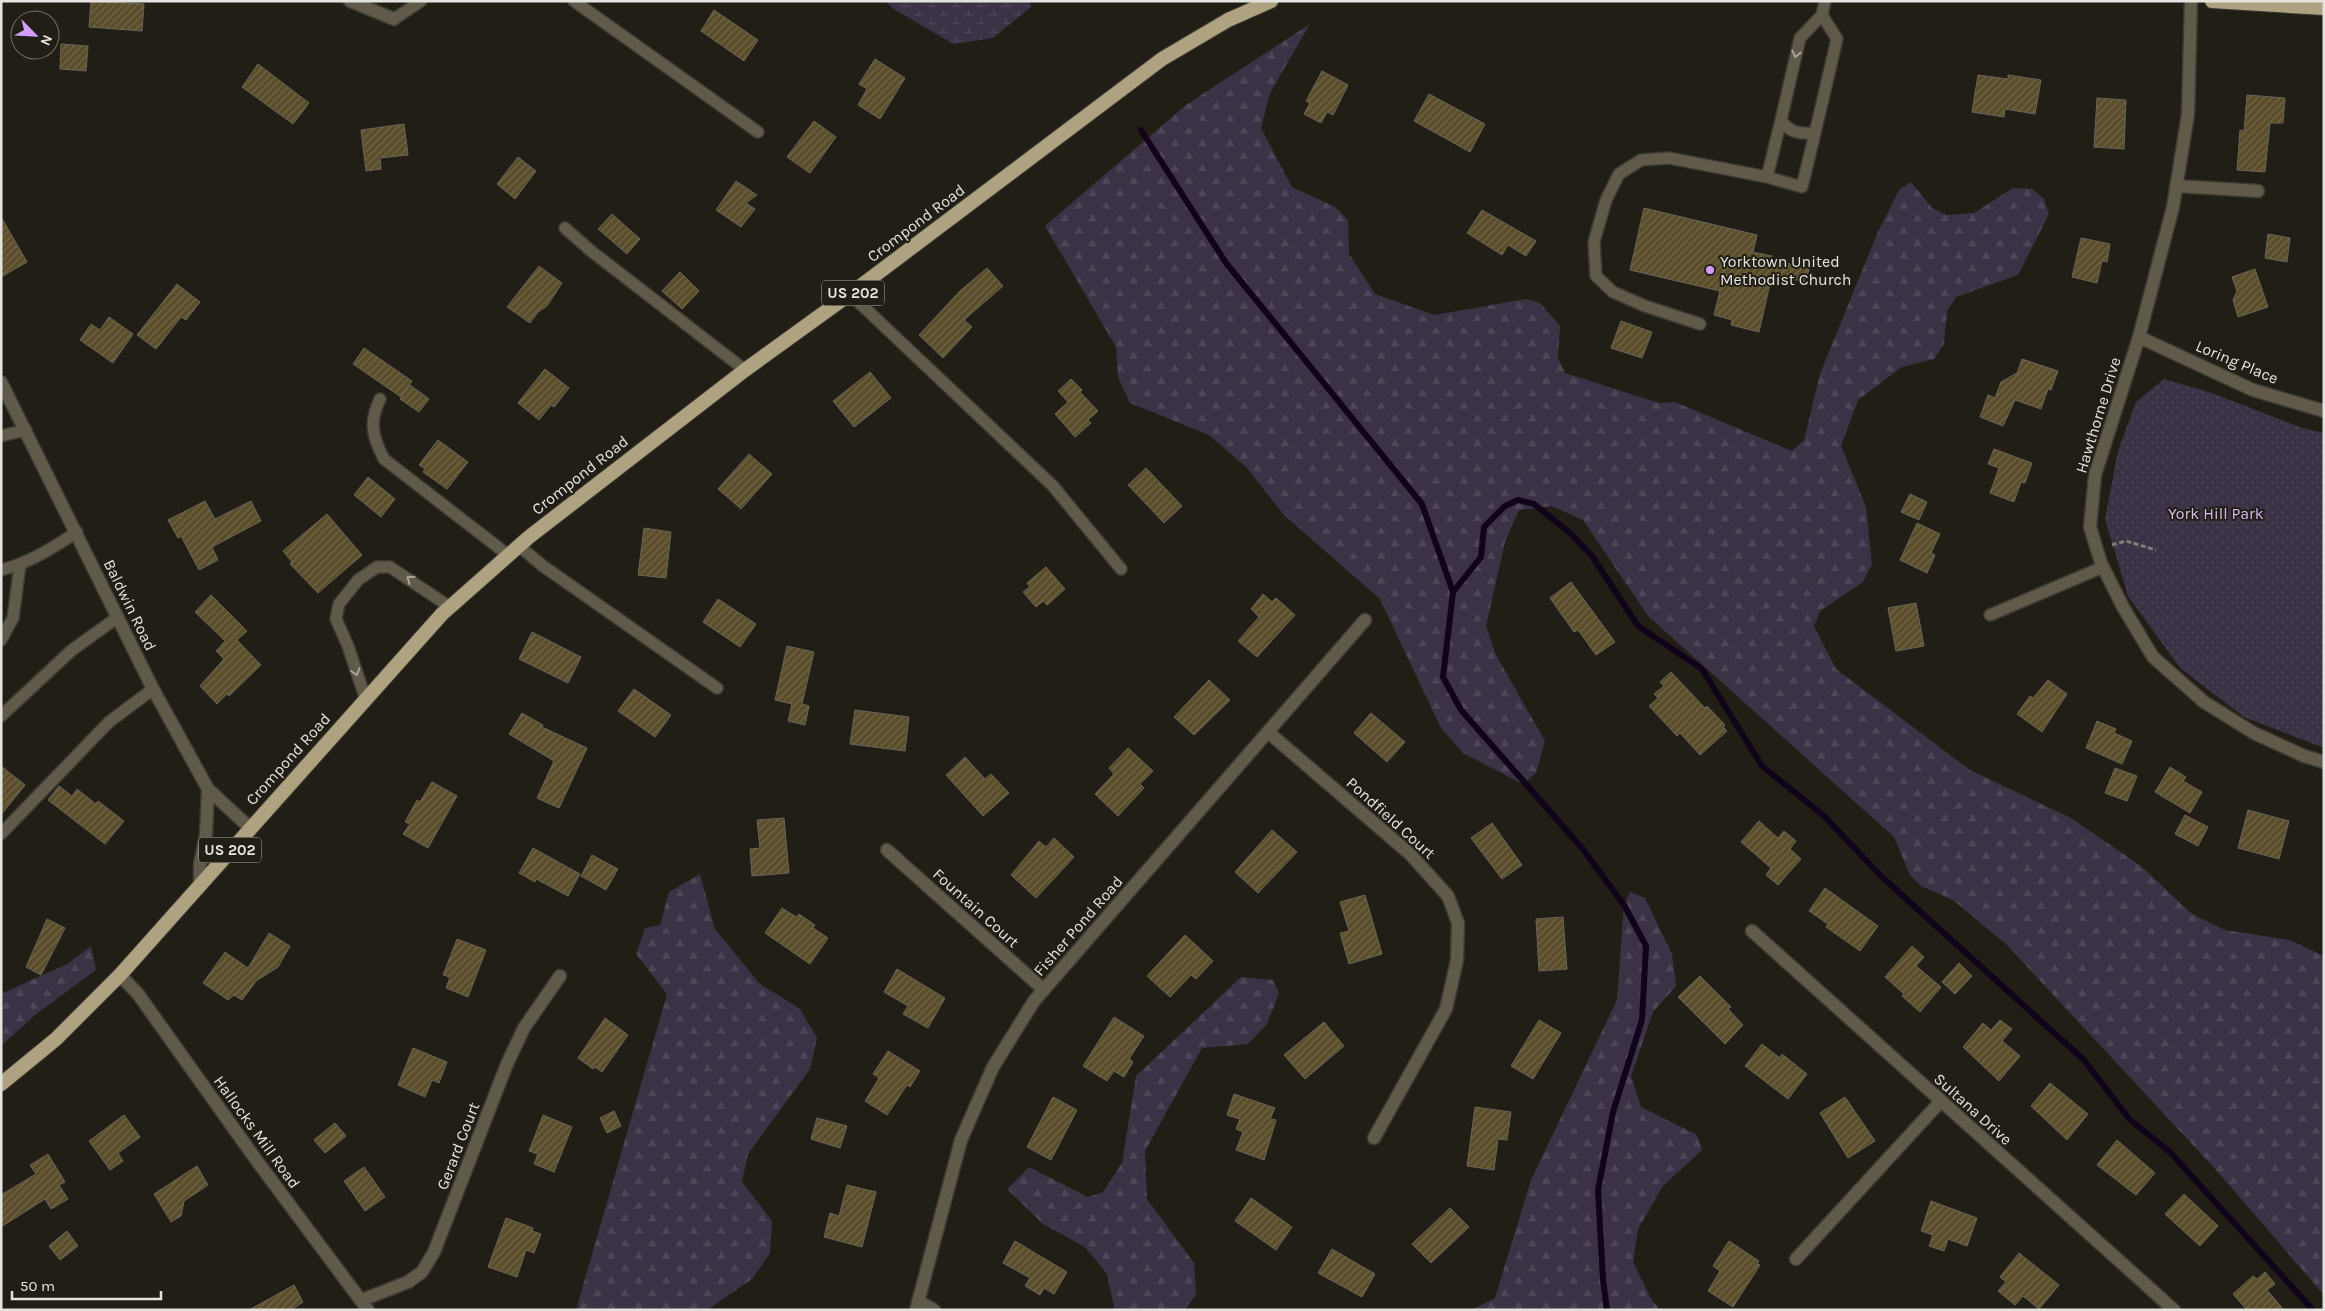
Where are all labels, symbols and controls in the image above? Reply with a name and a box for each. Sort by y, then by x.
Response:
north arrow [10,10,60,60]
text: N [37,32,56,48]
one-way arrow [1791,50,1802,59]
street label: Crompond Road [863,180,969,266]
place label: Yorktown United Methodist Church [1720,252,1852,289]
marker: Yorktown United Methodist Church [1704,264,1716,276]
road number: US 202 [822,280,884,306]
street label: Loring Place [2193,336,2281,388]
street label: Hawthorne Drive [2071,355,2125,475]
street label: Crompond Road [528,431,632,519]
park label: York Hill Park [2168,504,2264,523]
street label: Baldwin Road [100,556,160,654]
one-way arrow [406,576,416,585]
one-way arrow [351,667,361,676]
street label: Crompond Road [242,709,334,809]
street label: Pondfield Court [1343,773,1439,863]
road number: US 202 [199,838,261,862]
street label: Fountain Court [929,864,1023,952]
street label: Fisher Pond Road [1029,872,1127,980]
street label: Sultana Drive [1930,1069,2016,1149]
street label: Hallocks Mill Road [210,1072,304,1192]
street label: Gerard Court [433,1100,483,1192]
scale bar [12,1268,161,1300]
text: 50 m [20,1277,55,1295]

